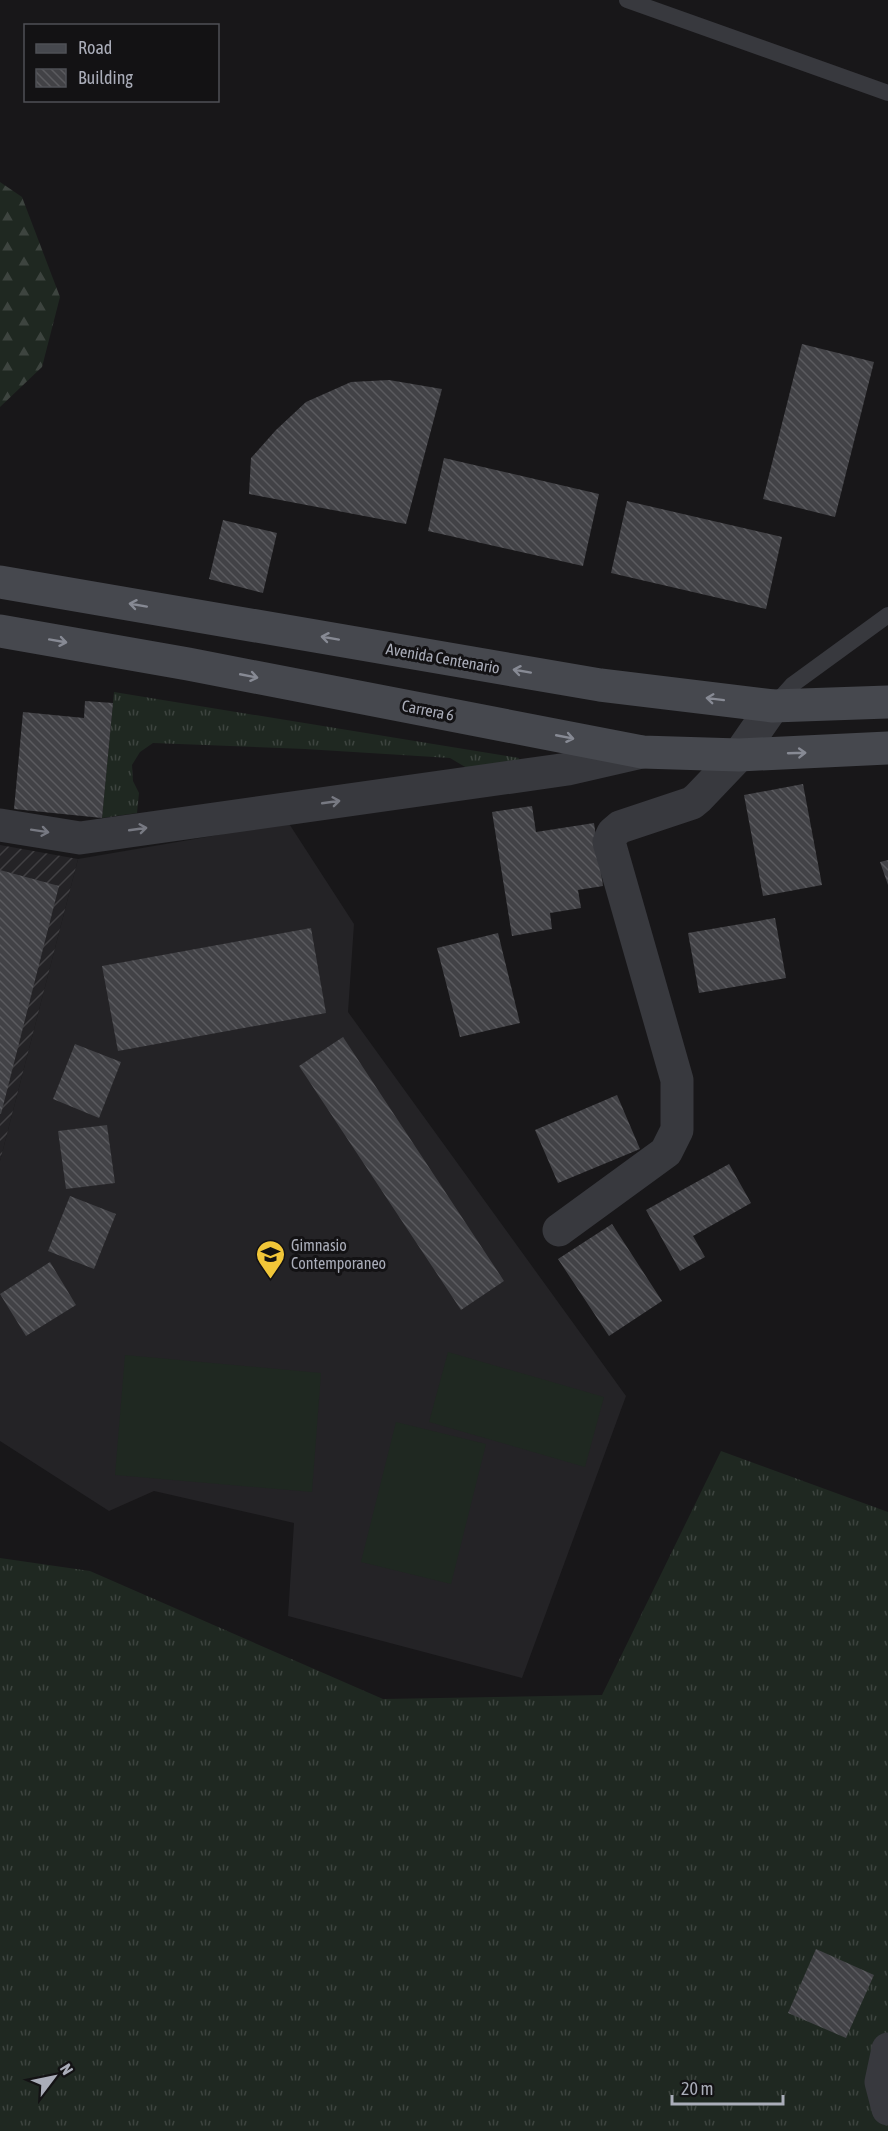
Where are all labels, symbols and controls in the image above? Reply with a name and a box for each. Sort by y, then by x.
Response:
legend [24,24,219,102]
text: Road [78,37,112,58]
text: Building [78,67,133,88]
one-way arrow [129,599,148,610]
one-way arrow [321,632,340,643]
one-way arrow [47,636,67,647]
street label: Avenida Centenario [385,639,501,677]
one-way arrow [513,666,533,677]
one-way arrow [239,671,259,682]
one-way arrow [706,693,726,704]
street label: Carrera 6 [400,696,456,724]
one-way arrow [554,732,574,743]
one-way arrow [786,747,806,759]
one-way arrow [320,797,340,808]
one-way arrow [127,824,147,835]
one-way arrow [30,826,49,837]
place label: Gimnasio Contemporaneo [291,1236,386,1273]
school or university icon: Gimnasio Contemporaneo [254,1238,286,1280]
north arrow [24,2047,84,2107]
text: N [57,2060,77,2078]
scale bar [672,2068,783,2106]
text: 20 m [681,2078,713,2099]

